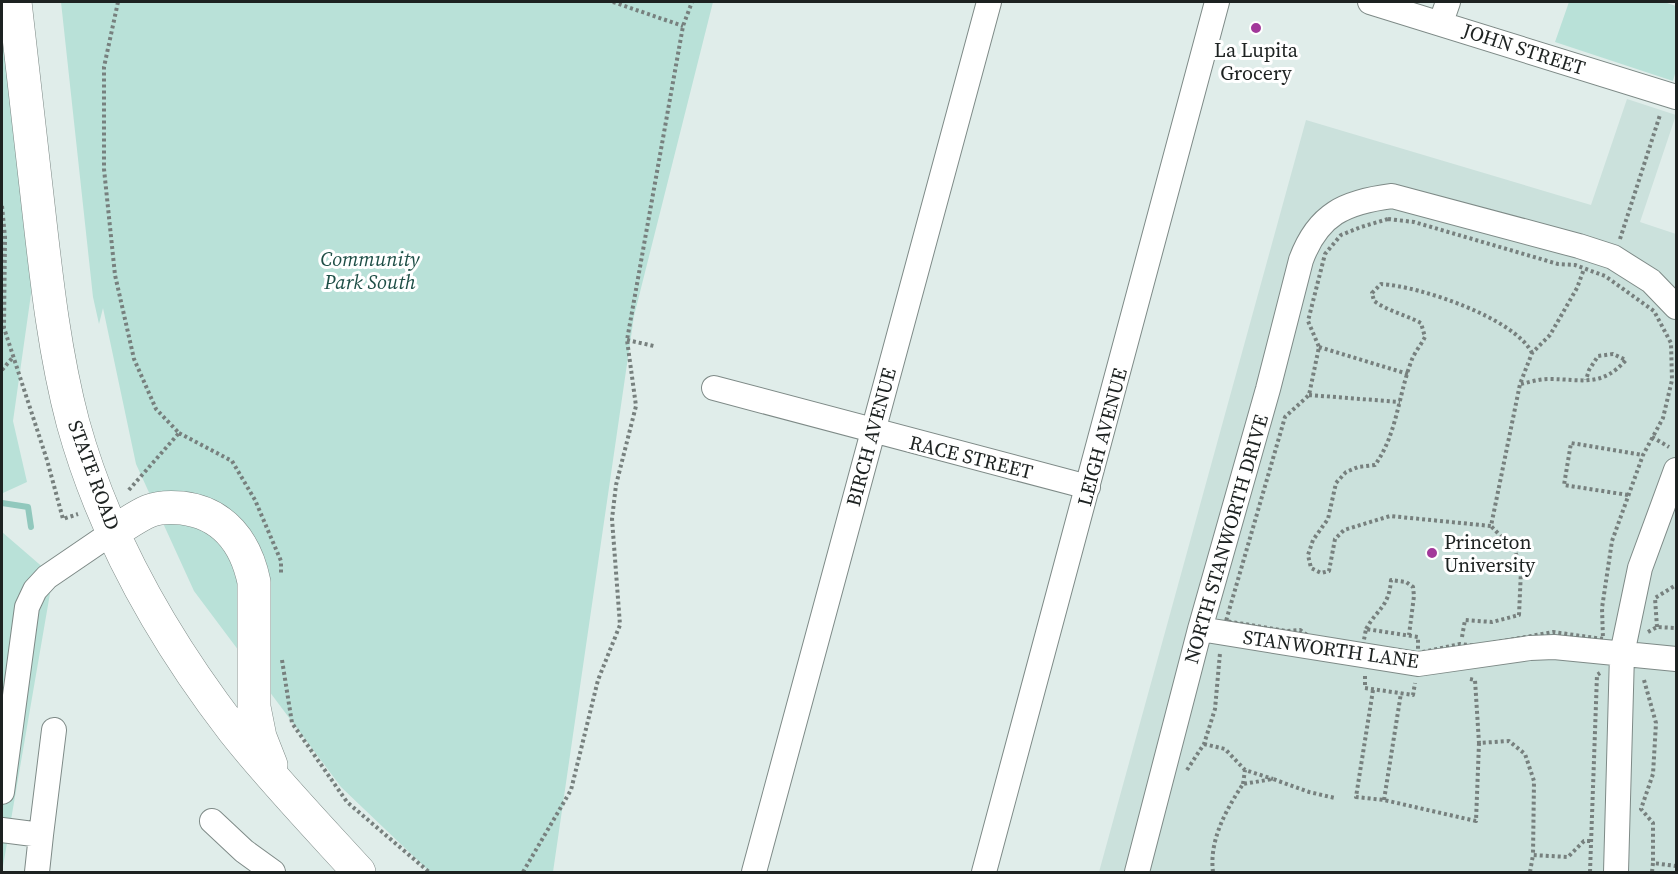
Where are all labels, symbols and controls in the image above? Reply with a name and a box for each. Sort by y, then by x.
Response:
street label: JOHN STREET [1458,16,1589,82]
marker: La Lupita Grocery [1249,21,1263,35]
place label: La Lupita Grocery [1214,36,1299,87]
park label: Community Park South [320,245,420,296]
street label: BIRCH AVENUE [839,365,903,509]
street label: LEIGH AVENUE [1070,365,1134,509]
street label: NORTH STANWORTH DRIVE [1177,411,1275,667]
street label: STATE ROAD [61,416,127,534]
street label: RACE STREET [906,428,1036,486]
place label: Princeton University [1444,528,1536,579]
marker: Princeton University [1425,546,1439,560]
street label: STANWORTH LANE [1241,623,1421,675]

